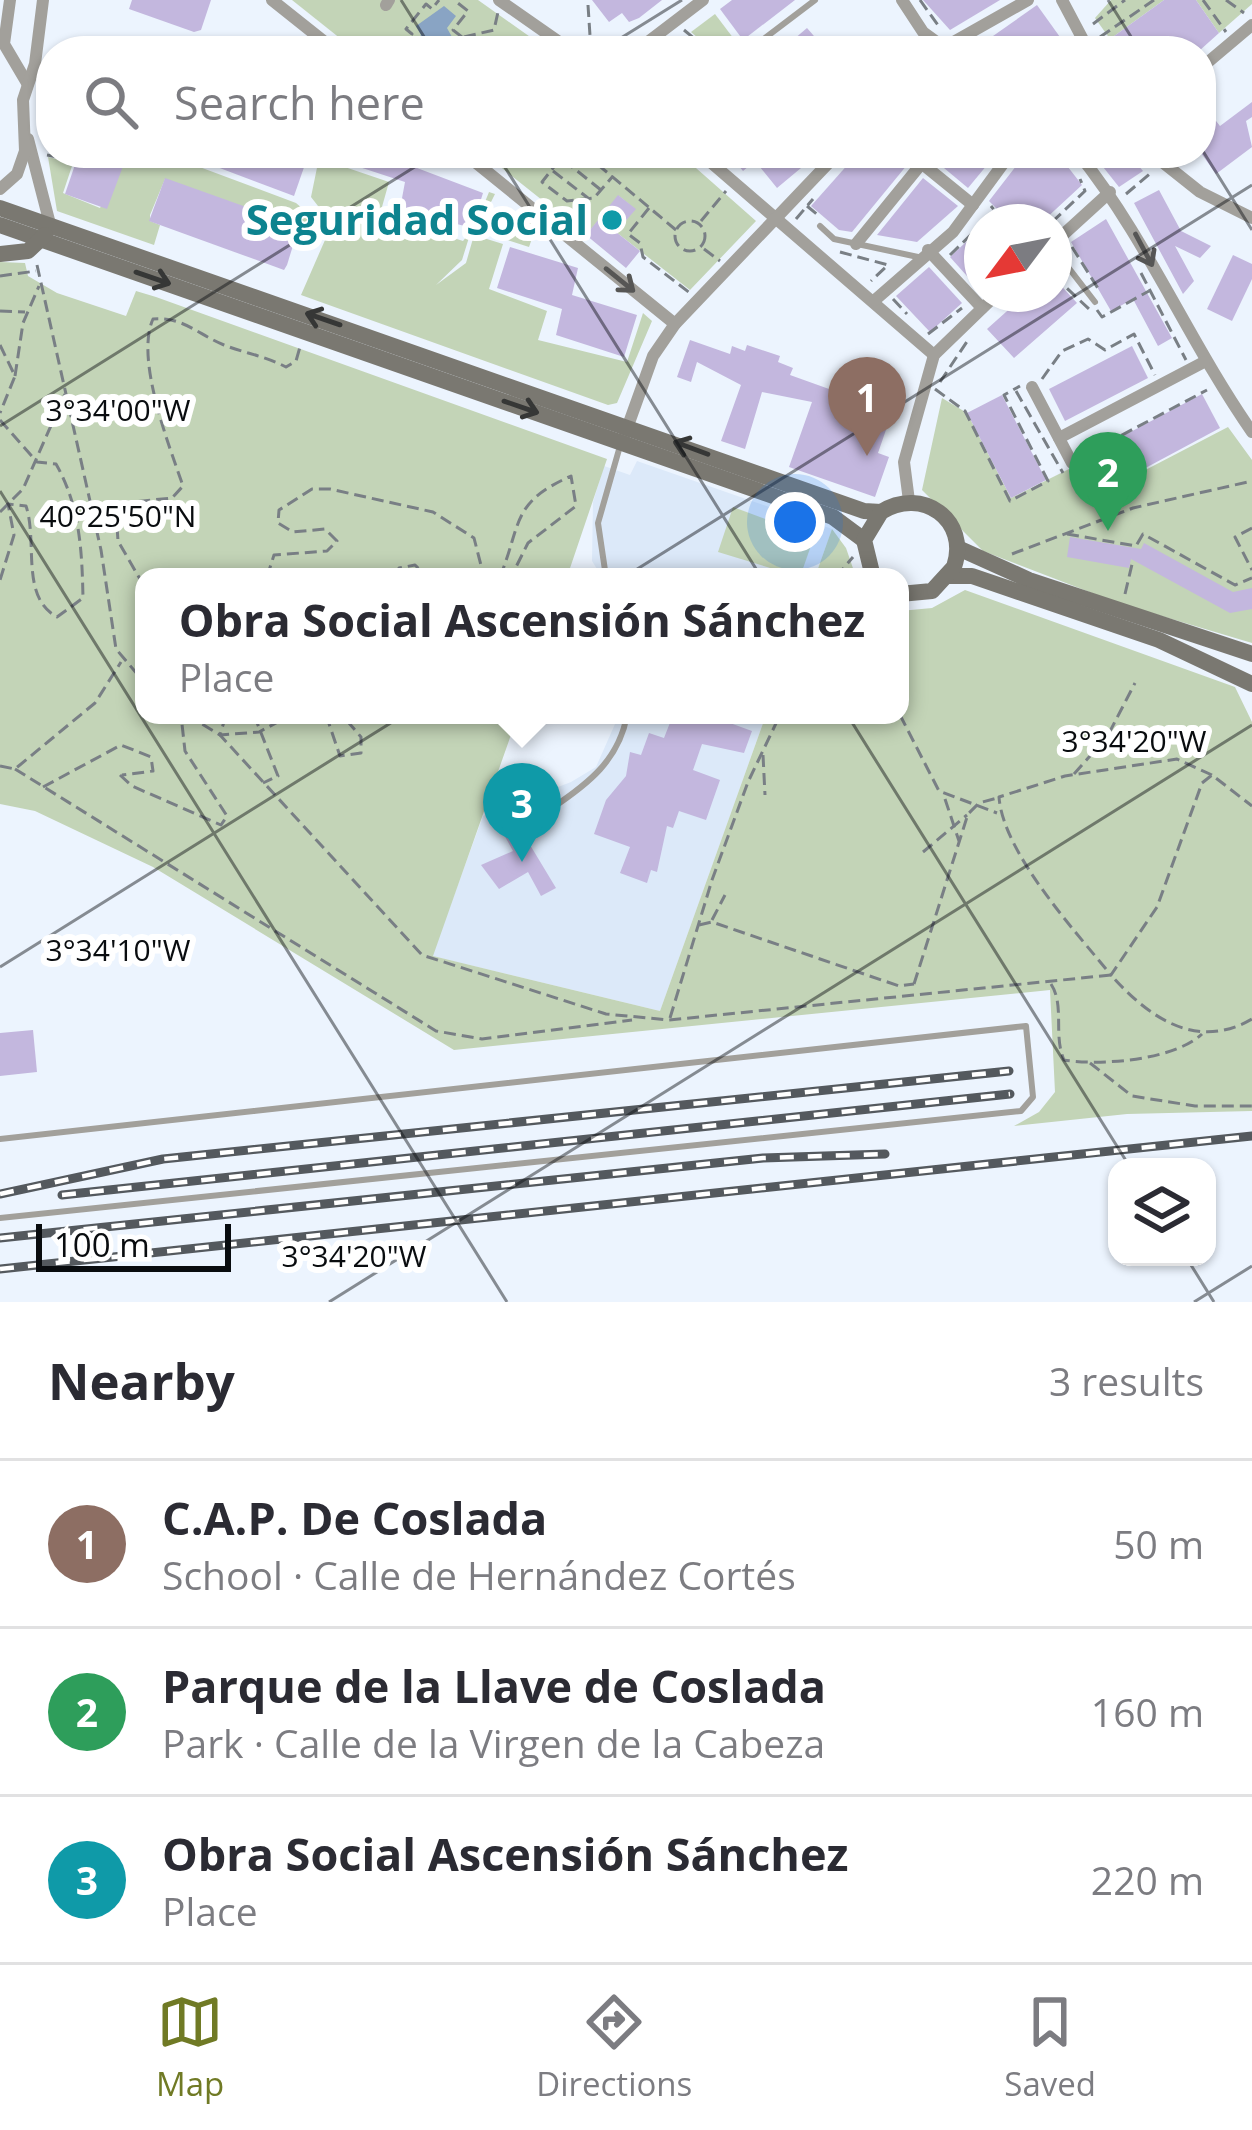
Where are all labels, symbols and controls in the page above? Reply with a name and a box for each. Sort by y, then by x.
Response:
search box [36,36,1216,168]
icon: search [78,69,144,135]
text: Search here [174,72,425,133]
place label: Seguridad Social [246,190,588,247]
north arrow [964,204,1072,312]
marker: Seguridad Social [599,207,625,233]
one-way arrow [1133,231,1156,266]
one-way arrow [604,266,635,293]
one-way arrow [134,269,171,290]
one-way arrow [305,307,342,328]
pin: 1 [828,357,906,456]
text: 3°34'00"W [46,389,191,430]
one-way arrow [502,398,539,419]
pin: 2 [1069,432,1147,531]
one-way arrow [673,436,710,457]
your location [765,492,825,552]
text: 40°25'50"N [40,495,196,536]
popup [135,568,909,724]
text: Obra Social Ascensión Sánchez [179,589,865,650]
text: Place [179,650,274,703]
text: 3°34'20"W [1062,720,1207,761]
pin: 3 [483,763,561,862]
text: 3°34'10"W [46,929,191,970]
map controls [1108,1158,1216,1266]
button: layers [1108,1158,1216,1266]
scale bar [36,1218,231,1271]
text: 100 m [54,1222,150,1267]
text: 3°34'20"W [282,1235,427,1276]
text: Nearby [48,1345,235,1415]
text: 3 results [1049,1354,1204,1407]
text: C.A.P. De Coslada [162,1487,547,1548]
text: 1 [76,1517,98,1570]
text: 50 m [1113,1517,1204,1570]
text: School · Calle de Hernández Cortés [162,1548,796,1601]
text: Parque de la Llave de Coslada [162,1655,826,1716]
text: 2 [76,1685,98,1738]
text: 160 m [1091,1685,1204,1738]
text: Park · Calle de la Virgen de la Cabeza [162,1716,825,1769]
text: Obra Social Ascensión Sánchez [162,1823,848,1884]
text: 3 [76,1853,98,1906]
text: 220 m [1091,1853,1204,1906]
text: Place [162,1884,258,1937]
tab: Map [156,1989,224,2106]
tab: Directions [536,1989,692,2106]
tab: Saved [1004,1989,1096,2106]

